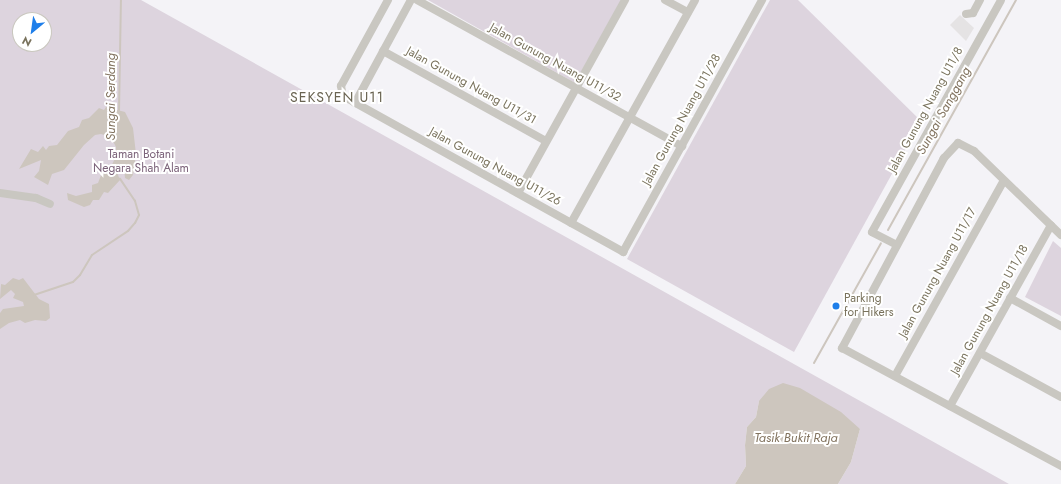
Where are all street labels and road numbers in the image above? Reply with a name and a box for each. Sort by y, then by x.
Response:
street label: Jalan Gunung Nuang U11/32 [487,21,623,105]
street label: Jalan Gunung Nuang U11/31 [403,44,539,128]
street label: Jalan Gunung Nuang U11/8 [885,45,967,175]
street label: Jalan Gunung Nuang U11/28 [640,52,724,188]
street label: Jalan Gunung Nuang U11/26 [427,125,563,209]
street label: Jalan Gunung Nuang U11/17 [896,206,980,340]
street label: Jalan Gunung Nuang U11/18 [948,242,1032,378]

